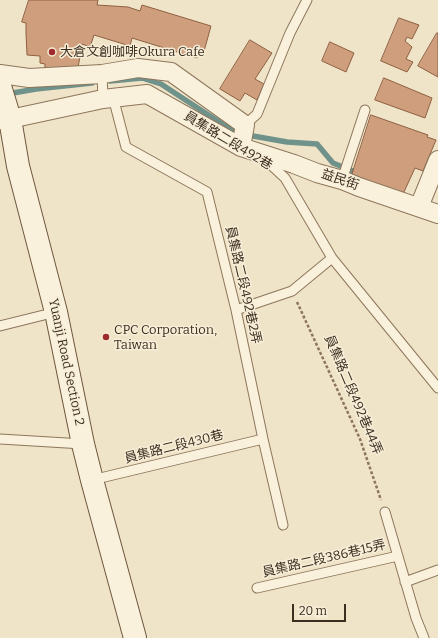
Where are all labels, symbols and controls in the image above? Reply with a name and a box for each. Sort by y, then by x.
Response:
place label: 大倉文創咖啡Okura Cafe [60,44,205,60]
marker: 大倉文創咖啡Okura Cafe [47,47,57,57]
street label: 員集路二段492巷 [181,108,275,174]
street label: 益民街 [319,166,361,194]
street label: 員集路二段492巷2弄 [222,225,264,345]
street label: Yuanji Road Section 2 [45,297,87,427]
place label: CPC Corporation, Taiwan [114,322,217,353]
marker: CPC Corporation, Taiwan [101,332,111,342]
street label: 員集路二段492巷44弄 [321,333,385,457]
street label: 員集路二段430巷 [123,427,225,467]
street label: 員集路二段386巷15弄 [261,537,387,581]
scale bar [294,596,348,622]
text: 20 m [299,604,327,618]

